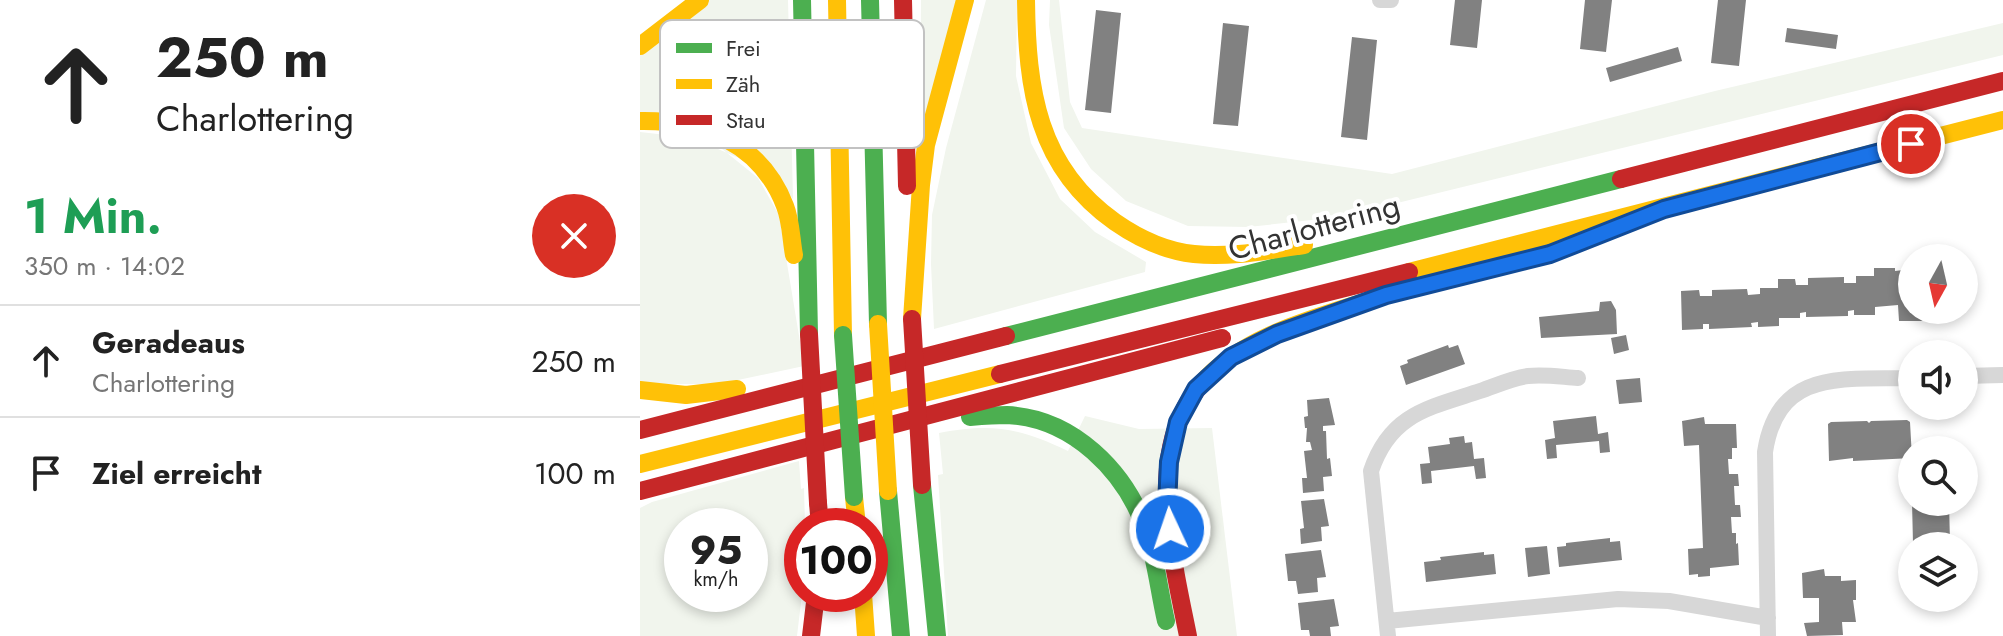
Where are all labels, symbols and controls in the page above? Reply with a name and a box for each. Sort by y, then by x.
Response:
text: 250 m [156,17,329,98]
legend [660,20,924,148]
icon: ahead [24,32,128,136]
text: Frei [726,32,761,64]
text: Zäh [726,68,760,100]
text: Charlottering [156,92,354,144]
text: Stau [726,104,765,136]
pin [1877,110,1945,178]
icon: arrive [1889,122,1933,166]
text: 1 Min. [24,182,162,251]
street label: Charlottering [1223,182,1405,272]
button: close [532,194,616,278]
north arrow [1898,244,1978,324]
map controls [1898,244,1978,612]
text: 350 m · 14:02 [24,247,185,285]
text: Geradeaus [92,321,245,364]
icon: ahead [24,339,68,383]
text: 250 m [532,340,616,383]
button: sound [1898,340,1978,420]
text: Charlottering [92,364,235,402]
button: search [1898,436,1978,516]
icon: arrive [24,451,68,495]
text: Ziel erreicht [92,452,261,495]
text: 100 m [534,452,616,495]
position arrow [1128,487,1212,571]
speed limit sign: 100 [784,508,888,612]
text: 95 [690,521,742,579]
button: layers [1898,532,1978,612]
text: km/h [693,565,739,594]

